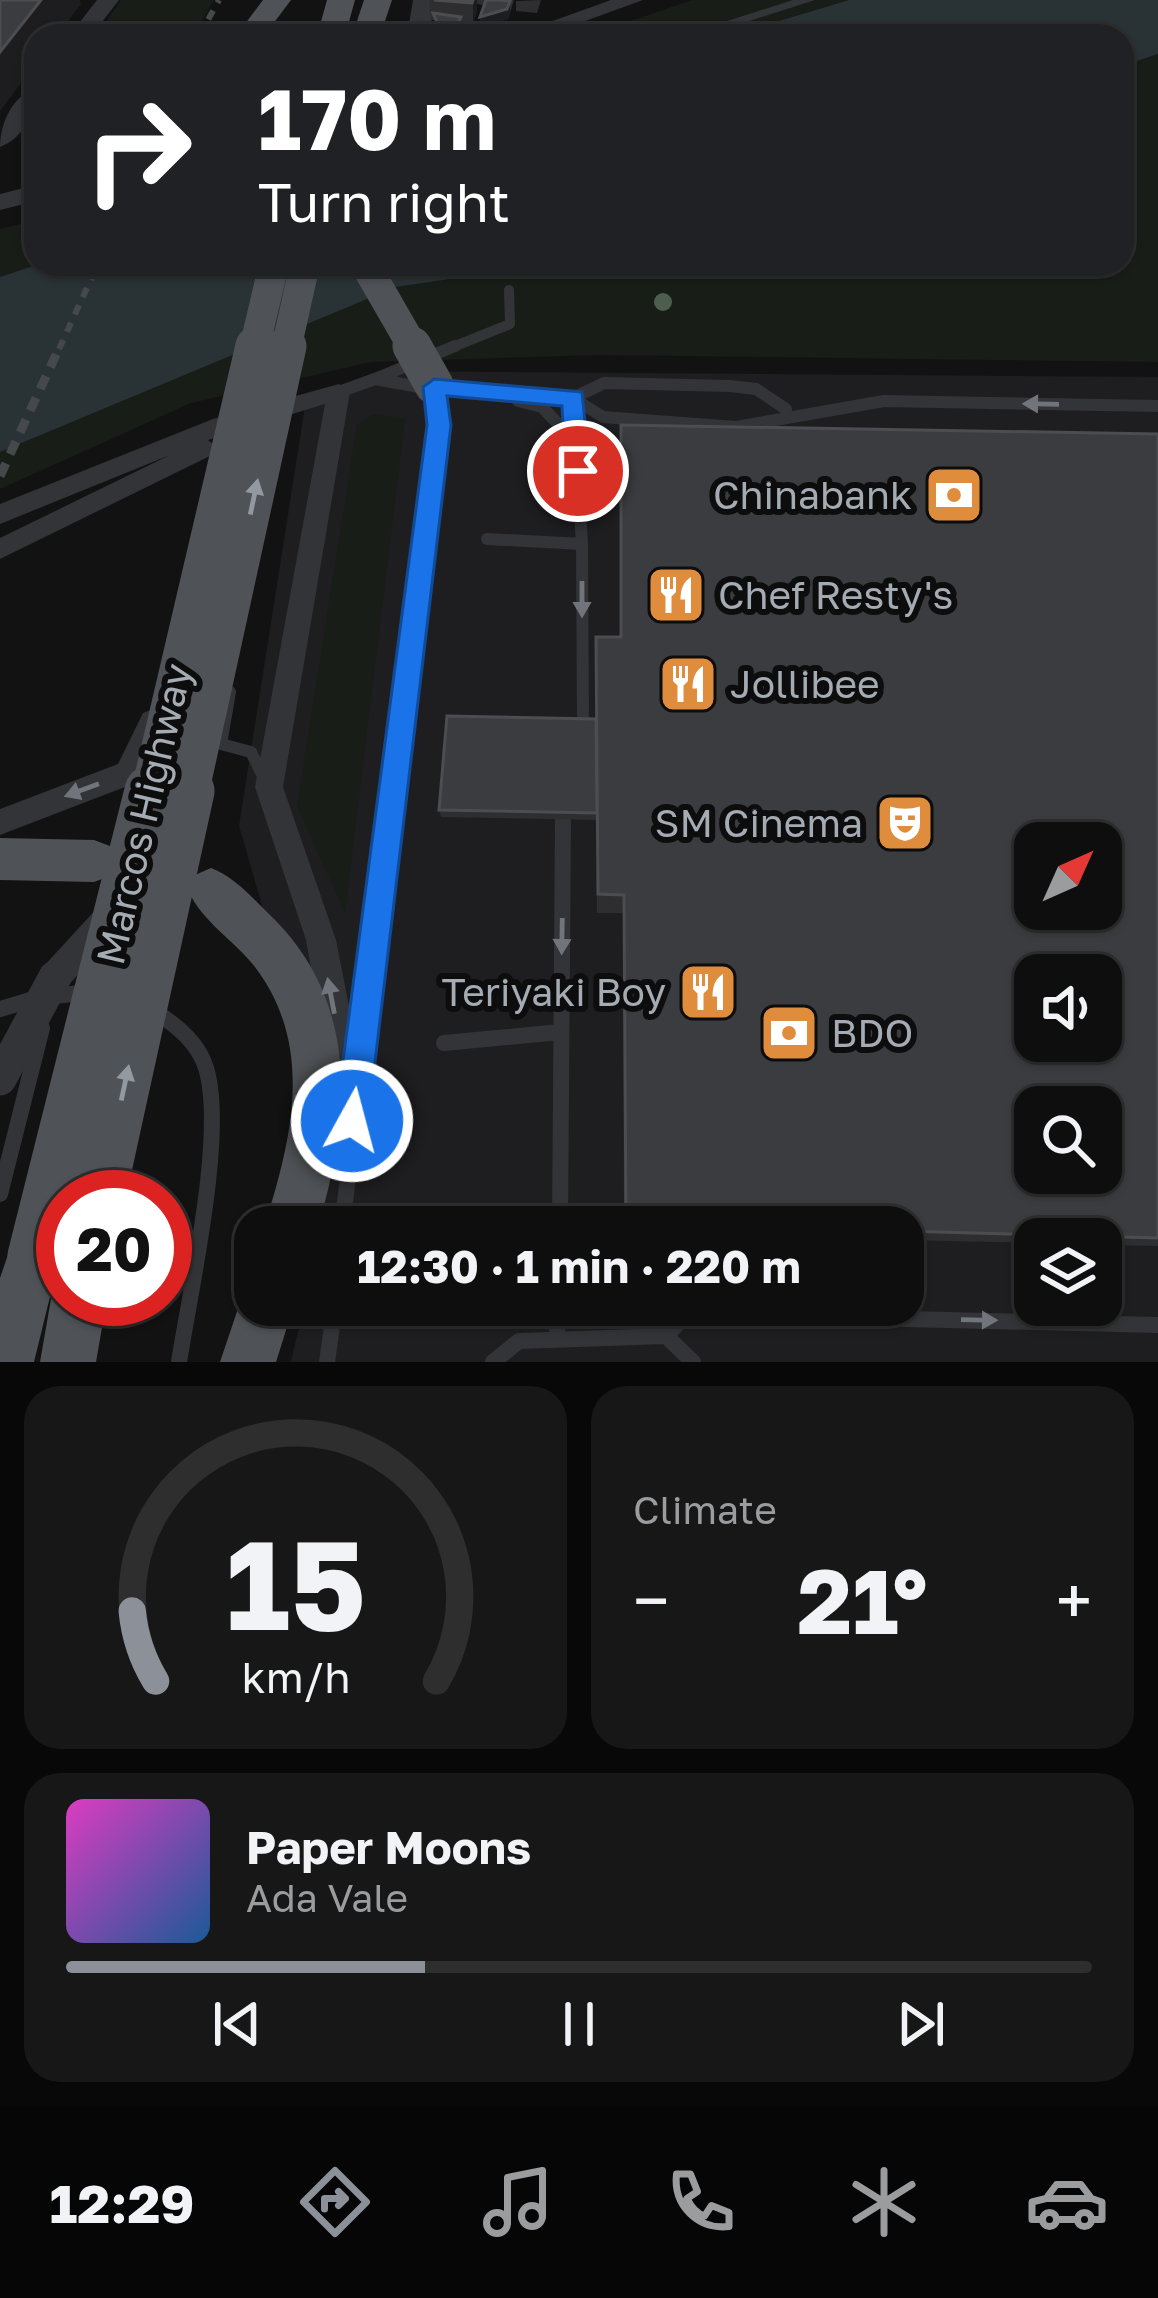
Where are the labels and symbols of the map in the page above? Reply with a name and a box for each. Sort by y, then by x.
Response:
one-way arrow [1021,394,1059,414]
pin [527,420,629,522]
bank icon: Chinabank [923,464,985,526]
place label: Chinabank [713,471,912,518]
one-way arrow [245,477,264,515]
restaurant icon: Chef Resty's [645,564,707,626]
place label: Chef Resty's [718,571,953,618]
one-way arrow [572,581,592,619]
restaurant icon: Jollibee [657,653,719,715]
street label: Marcos Highway [86,659,201,969]
place label: Jollibee [730,660,880,707]
one-way arrow [64,782,100,800]
theatre icon: SM Cinema [874,792,936,854]
place label: SM Cinema [655,799,863,846]
north arrow [1014,822,1122,930]
one-way arrow [552,918,571,956]
restaurant icon: Teriyaki Boy [677,961,739,1023]
place label: Teriyaki Boy [442,968,666,1015]
one-way arrow [321,977,340,1014]
bank icon: BDO [758,1002,820,1064]
place label: BDO [831,1009,913,1056]
position arrow [289,1058,415,1184]
one-way arrow [116,1063,135,1101]
speed limit sign: 20 [36,1170,192,1326]
one-way arrow [961,1311,999,1330]

